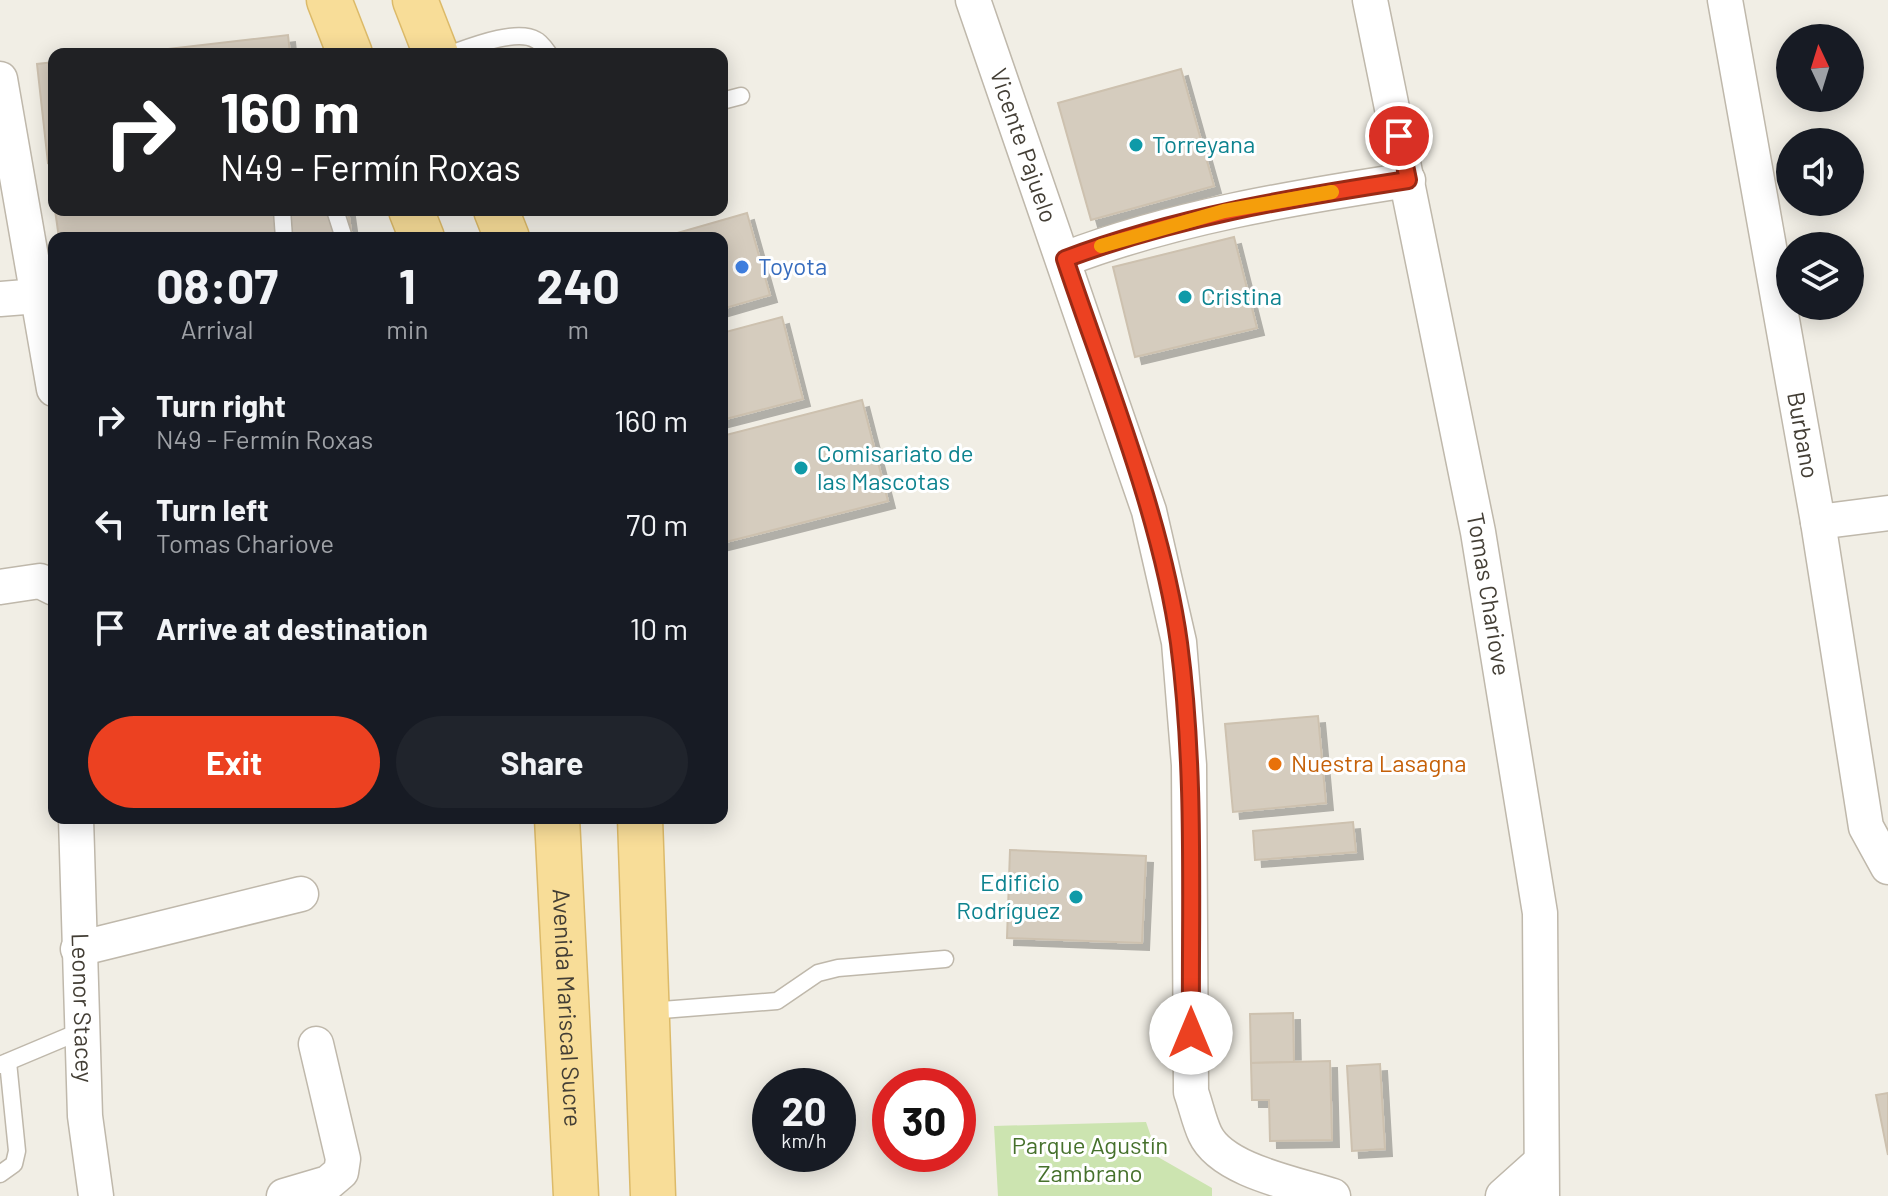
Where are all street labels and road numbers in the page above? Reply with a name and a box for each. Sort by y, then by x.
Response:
street label: Vicente Pajuelo [985,64,1064,226]
street label: Burbano [1782,389,1826,481]
street label: Tomas Chariove [1461,510,1517,678]
street label: Avenida Mariscal Sucre [548,888,589,1128]
street label: Leonor Stacey [66,932,100,1083]

